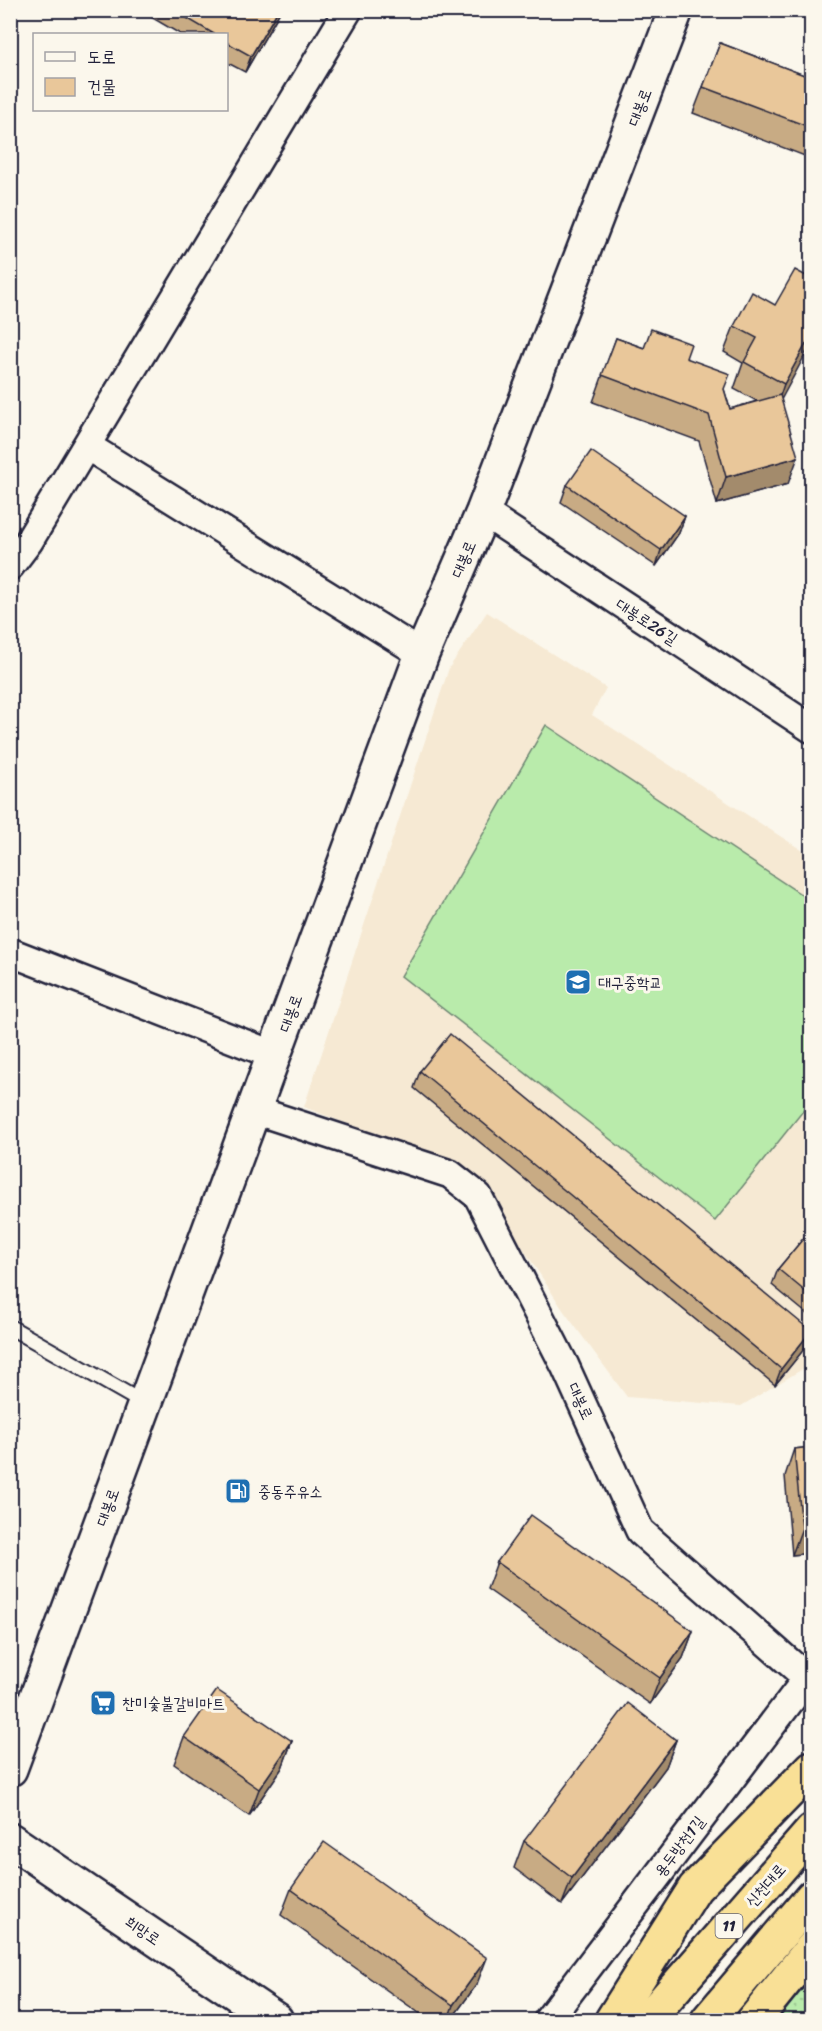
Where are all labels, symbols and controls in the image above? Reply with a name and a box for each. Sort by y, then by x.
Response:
legend [33,33,228,111]
text: 도로 [87,41,116,73]
text: 건물 [87,71,116,103]
street label: 대봉로 [619,84,660,130]
street label: 대봉로 [443,536,484,583]
street label: 대봉로26길 [610,590,684,653]
school or university icon: 대구중학교 [563,967,593,997]
place label: 대구중학교 [598,968,662,997]
street label: 대봉로 [270,990,311,1036]
street label: 대봉로 [559,1378,602,1425]
fuel station icon: 중동주유소 [223,1476,253,1506]
place label: 중동주유소 [258,1477,322,1506]
street label: 대봉로 [87,1484,128,1530]
supermarket icon: 찬미숯불갈비마트 [88,1688,118,1718]
place label: 찬미숯불갈비마트 [122,1689,225,1718]
street label: 용두방천1길 [646,1809,712,1883]
street label: 신천대로 [738,1856,793,1914]
street label: 희망로 [119,1908,167,1953]
road number: 11 [716,1914,742,1938]

